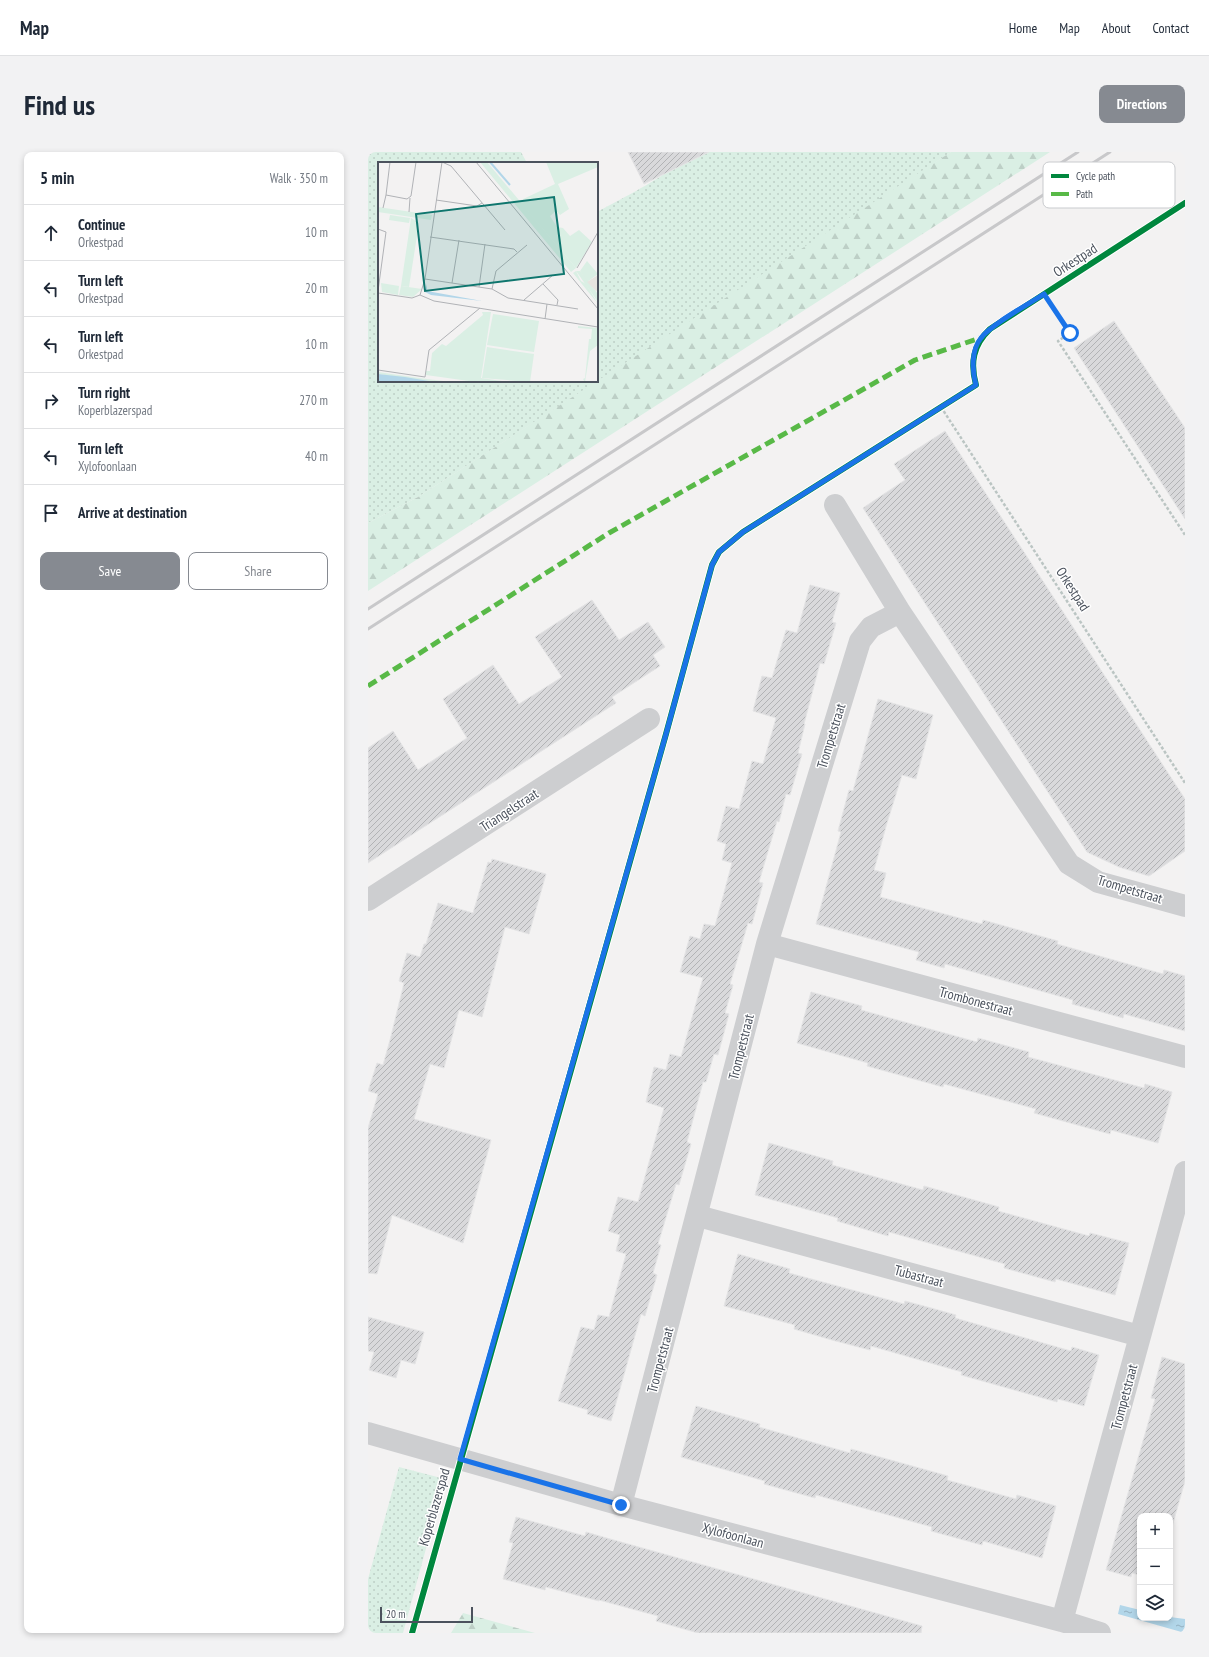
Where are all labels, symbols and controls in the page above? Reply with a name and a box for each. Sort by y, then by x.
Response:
text: Map [20,16,49,40]
text: Home [1009,19,1037,37]
text: Map [1059,19,1080,37]
text: About [1102,19,1131,37]
text: Contact [1153,19,1189,37]
button: Directions [1099,85,1185,123]
text: Find us [24,86,95,123]
inset map [378,162,598,382]
legend [1043,162,1175,208]
text: 5 min [40,167,74,189]
text: Cycle path [1076,169,1115,183]
text: Walk · 350 m [270,170,328,187]
text: Path [1076,187,1093,201]
text: Continue [78,215,125,234]
icon: ahead [40,222,62,244]
text: 10 m [305,224,328,241]
text: Orkestpad [78,234,123,251]
street label: Orkestpad [1050,239,1100,281]
text: Turn left [78,271,123,290]
icon: left [40,278,62,300]
text: 20 m [305,280,328,297]
text: Orkestpad [78,290,123,307]
route start [1061,324,1079,342]
text: Turn left [78,327,123,346]
icon: left [40,334,62,356]
text: 10 m [305,336,328,353]
text: Orkestpad [78,346,123,363]
text: Turn right [78,383,130,402]
icon: right [40,390,62,412]
text: 270 m [299,392,328,409]
text: Koperblazerspad [78,402,152,419]
text: Turn left [78,439,123,458]
icon: left [40,446,62,468]
text: 40 m [305,448,328,465]
text: Xylofoonlaan [78,458,137,475]
icon: arrive [40,502,62,524]
text: Arrive at destination [78,503,187,522]
button: Save [40,552,180,590]
button: Share [188,552,328,590]
street label: Orkestpad [1052,564,1094,614]
street label: Trompetstraat [813,701,849,771]
street label: Triangelstraat [476,784,542,836]
street label: Trompetstraat [1095,871,1165,907]
street label: Trombonestraat [937,983,1015,1020]
street label: Trompetstraat [724,1012,758,1082]
street label: Tubastraat [892,1261,946,1291]
street label: Trompetstraat [643,1325,677,1395]
street label: Trompetstraat [1107,1362,1141,1432]
street label: Koperblazerspad [414,1466,454,1548]
route end [612,1496,630,1514]
map controls [1137,1513,1173,1621]
button: + [1137,1513,1173,1549]
street label: Xylofoonlaan [700,1518,766,1552]
button: − [1137,1549,1173,1585]
button: layers [1137,1585,1173,1621]
scale bar [380,1605,473,1624]
text: 20 m [386,1607,405,1621]

